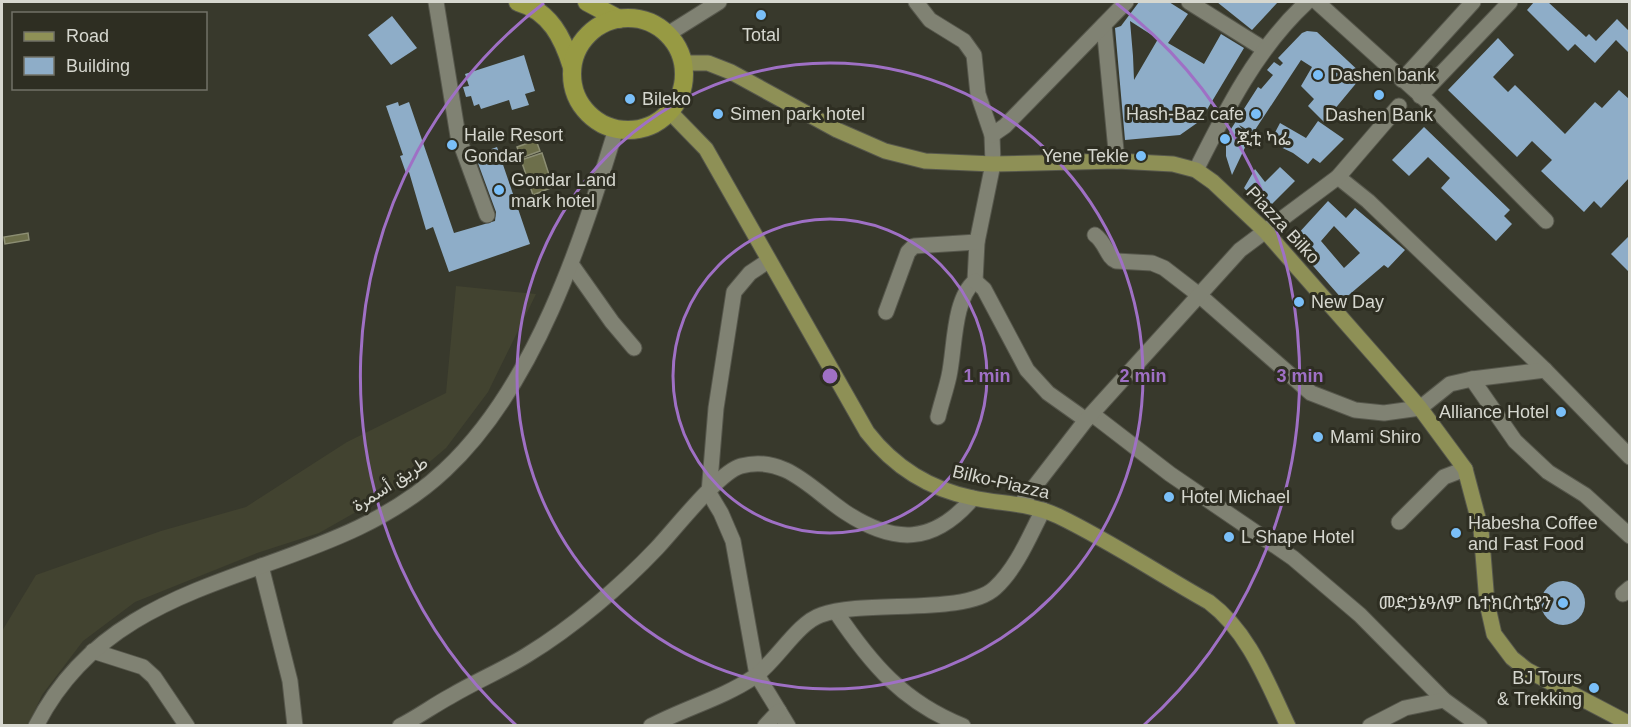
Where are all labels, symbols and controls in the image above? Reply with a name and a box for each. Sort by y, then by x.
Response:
marker: Total [754,8,768,22]
legend [12,12,207,90]
place label: Total [742,25,780,45]
text: Road [66,26,109,46]
text: Building [66,56,130,76]
place label: Dashen bank [1330,65,1437,85]
marker: Dashen bank [1311,68,1325,82]
marker: Dashen Bank [1372,88,1386,102]
place label: Bileko [642,89,691,109]
marker: Bileko [623,92,637,106]
place label: Simen park hotel [730,104,865,124]
place label: Hash-Baz cafe [1126,104,1244,124]
place label: Dashen Bank [1325,105,1434,125]
marker: Simen park hotel [711,107,725,121]
marker: Hash-Baz cafe [1249,107,1263,121]
place label: Haile Resort Gondar [464,125,563,166]
place label: ጂቲ ካፌ [1237,129,1291,149]
marker: ጂቲ ካፌ [1218,132,1232,146]
marker: Haile Resort Gondar [445,138,459,152]
place label: Yene Tekle [1042,146,1129,166]
marker: Yene Tekle [1134,149,1148,163]
place label: Gondar Land mark hotel [511,170,616,211]
street label: Piazza Bilko [1242,182,1324,268]
marker: Gondar Land mark hotel [492,183,506,197]
place label: New Day [1311,292,1384,312]
marker: New Day [1292,295,1306,309]
centre of rings [820,366,840,386]
text: 1 min [963,366,1011,386]
text: 2 min [1119,366,1167,386]
text: 3 min [1276,366,1324,386]
place label: Alliance Hotel [1439,402,1549,422]
marker: Alliance Hotel [1554,405,1568,419]
place label: Mami Shiro [1330,427,1421,447]
marker: Mami Shiro [1311,430,1325,444]
street label: طريق أسمرة [349,452,432,517]
street label: Bilko-Piazza [950,461,1052,503]
place label: Hotel Michael [1181,487,1290,507]
marker: Hotel Michael [1162,490,1176,504]
place label: Habesha Coffee and Fast Food [1468,513,1598,554]
marker: Habesha Coffee and Fast Food [1449,526,1463,540]
place label: L Shape Hotel [1241,527,1354,547]
marker: L Shape Hotel [1222,530,1236,544]
place label: መድኃኔዓለም ቤተክርስቲያን [1378,593,1551,613]
marker: መድኃኔዓለም ቤተክርስቲያን [1556,596,1570,610]
place label: BJ Tours & Trekking [1497,668,1582,709]
marker: BJ Tours & Trekking [1587,681,1601,695]

